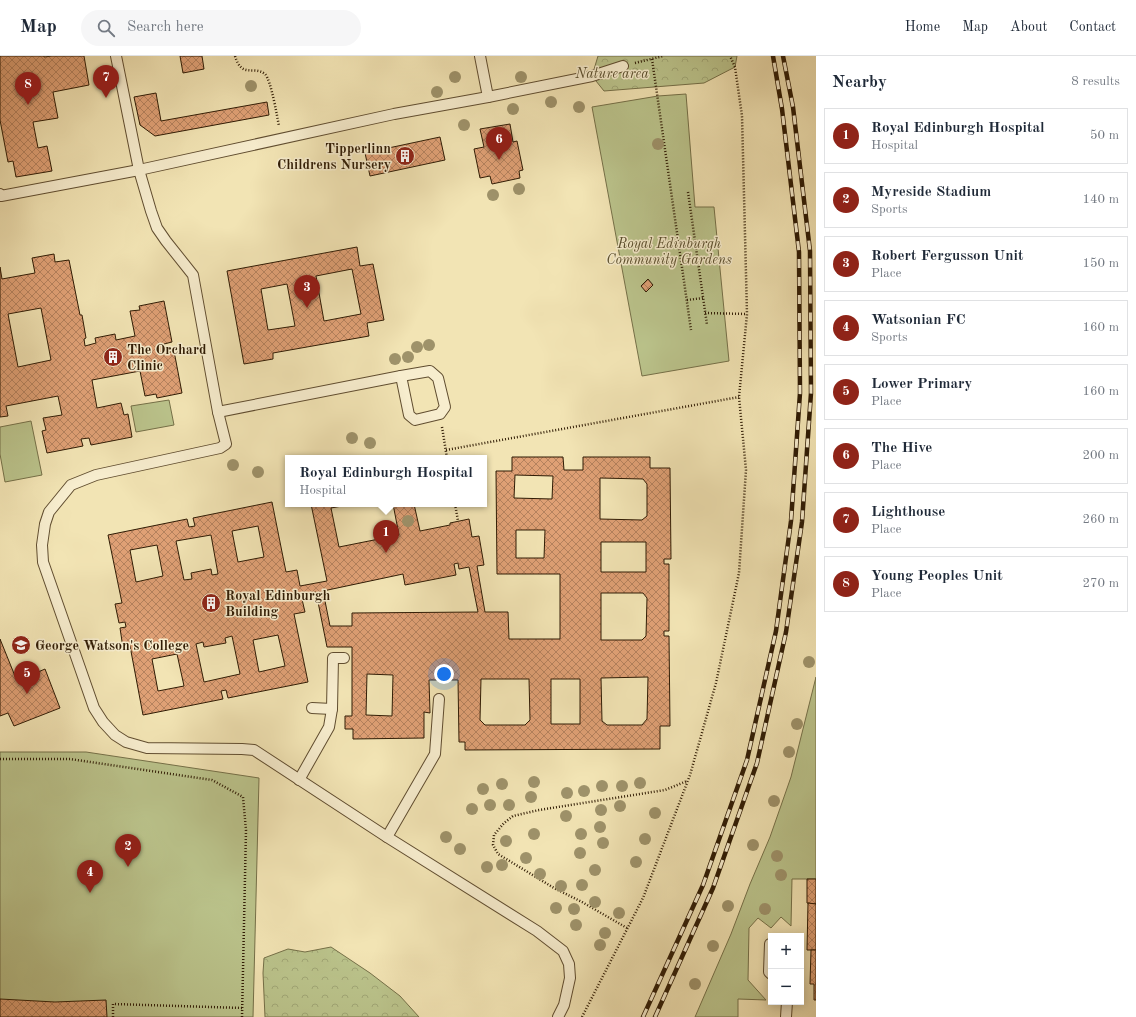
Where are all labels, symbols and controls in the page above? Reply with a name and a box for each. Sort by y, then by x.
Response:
search box [81,10,361,46]
icon: search [95,17,117,39]
text: Map [20,18,57,37]
text: Search here [127,20,204,35]
text: Home [905,20,940,34]
text: Map [962,20,988,34]
text: About [1010,20,1047,34]
text: Contact [1069,20,1116,34]
pin: 7 [93,65,119,98]
park label: Nature area [574,67,649,81]
pin: 8 [15,72,41,105]
text: Nearby [832,74,887,91]
text: 8 results [1071,75,1120,88]
text: Royal Edinburgh Hospital [871,121,1045,136]
pin: 6 [486,127,512,160]
text: 1 [842,129,850,142]
text: 50 m [1090,129,1119,142]
text: Hospital [871,139,918,152]
place label: Tipperlinn Childrens Nursery [277,142,391,172]
building icon: Tipperlinn Childrens Nursery [394,145,416,167]
text: Myreside Stadium [871,185,991,200]
text: 2 [842,193,850,206]
text: 140 m [1082,193,1119,206]
text: Sports [871,203,908,216]
park label: Royal Edinburgh Community Gardens [606,237,732,268]
text: Robert Fergusson Unit [871,249,1023,264]
text: 3 [842,257,850,270]
text: 150 m [1082,257,1119,270]
text: Place [871,267,901,280]
pin: 3 [294,275,320,308]
text: Watsonian FC [871,313,966,328]
text: 4 [842,321,850,334]
text: 160 m [1082,321,1119,334]
text: Sports [871,331,908,344]
place label: The Orchard Clinic [127,343,207,373]
building icon: The Orchard Clinic [102,346,124,368]
text: Lower Primary [871,377,972,392]
text: 5 [842,385,850,398]
text: 160 m [1082,385,1119,398]
text: Place [871,395,901,408]
text: The Hive [871,441,932,456]
text: 6 [842,449,850,462]
text: 200 m [1082,449,1119,462]
popup [285,455,487,507]
text: Place [871,459,901,472]
text: Royal Edinburgh Hospital [299,466,473,481]
text: Hospital [299,484,346,497]
text: Lighthouse [871,505,945,520]
text: 7 [842,513,850,526]
text: 260 m [1082,513,1119,526]
pin: 1 [373,520,399,553]
text: Place [871,523,901,536]
text: Young Peoples Unit [871,569,1003,584]
text: 8 [842,577,850,590]
text: 270 m [1082,577,1119,590]
text: Place [871,587,901,600]
place label: Royal Edinburgh Building [225,589,330,619]
building icon: Royal Edinburgh Building [200,592,222,614]
school or university icon: George Watson's College [10,634,32,656]
place label: George Watson's College [35,639,189,653]
pin: 5 [14,661,40,694]
your location [434,664,454,684]
pin: 2 [115,834,141,867]
pin: 4 [77,860,103,893]
map controls [768,933,804,1005]
button: + [768,933,804,969]
button: − [768,969,804,1005]

